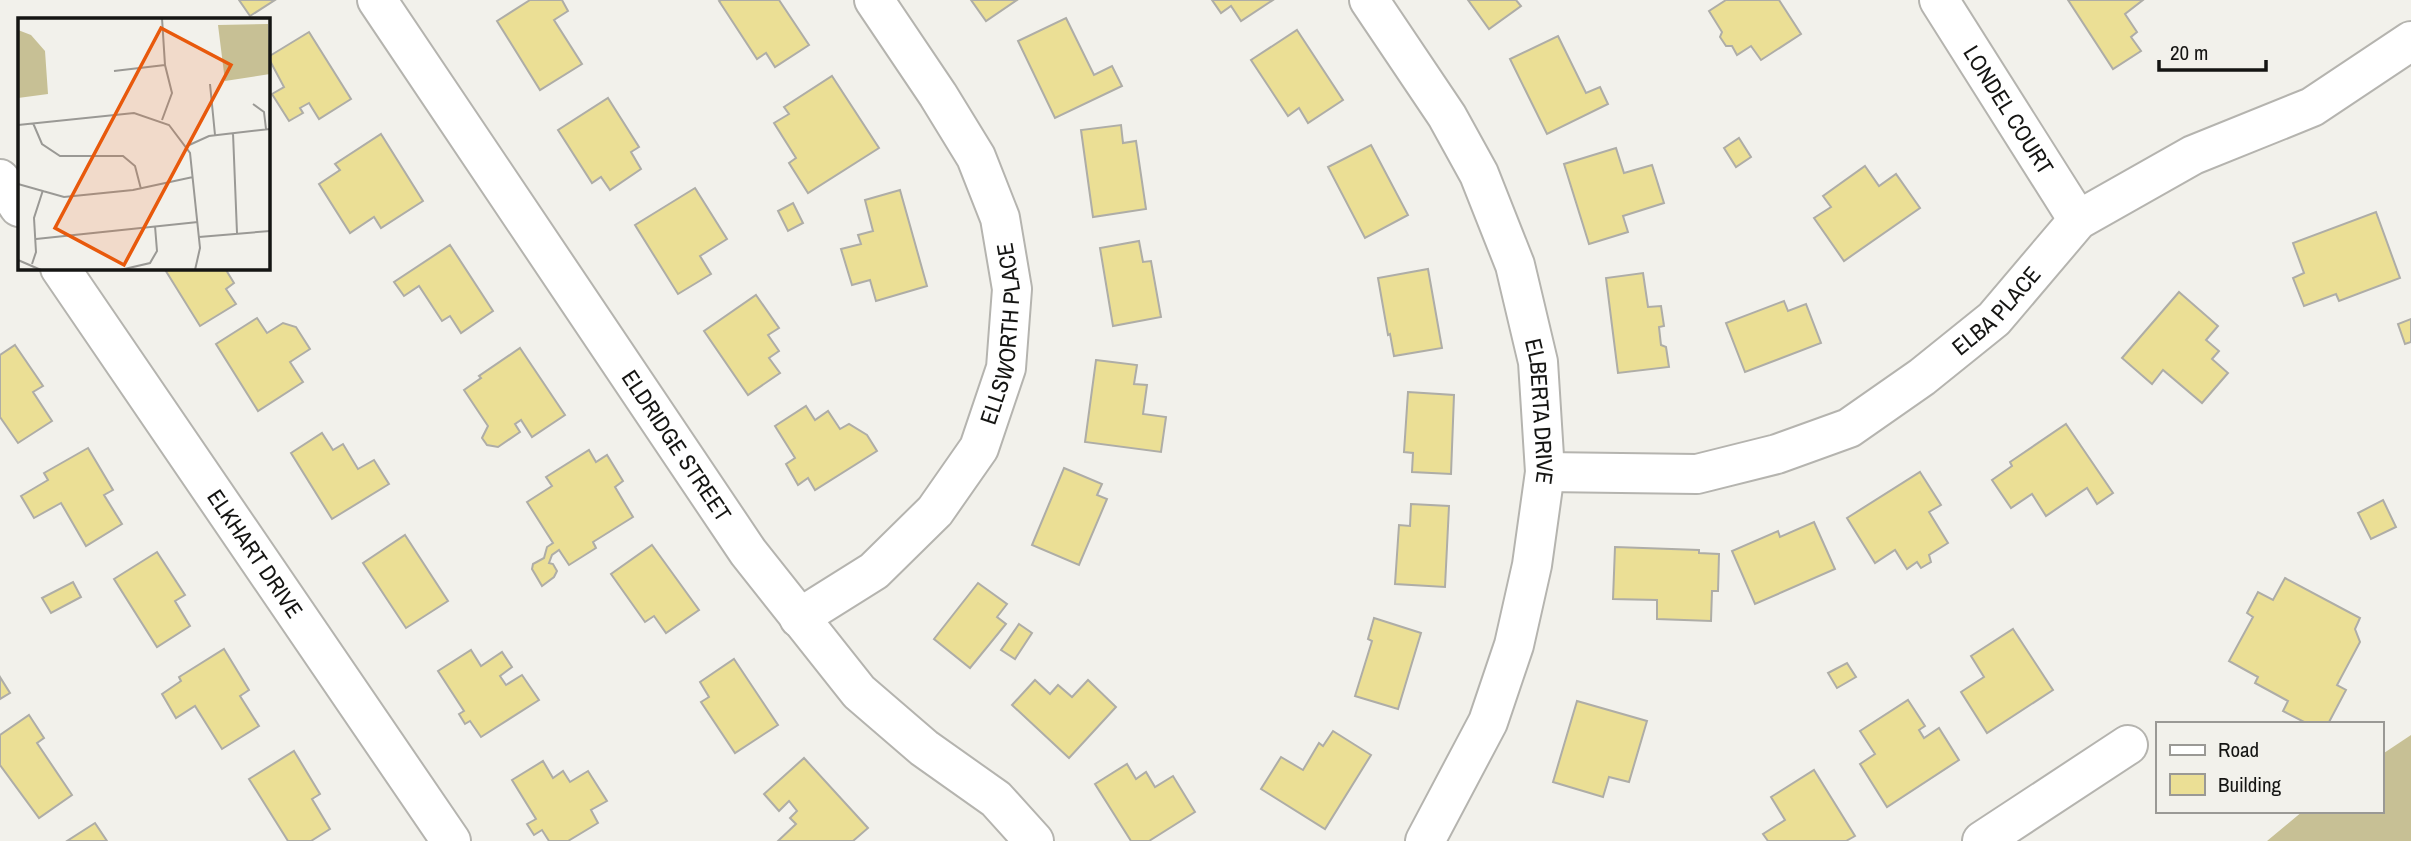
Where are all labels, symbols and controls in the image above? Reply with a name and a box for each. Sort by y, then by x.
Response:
inset map [18,18,270,270]
scale bar [2159,28,2266,72]
text: 20 m [2170,38,2208,67]
street label: LONDEL COURT [1957,39,2061,180]
street label: ELLSWORTH PLACE [972,241,1027,428]
street label: ELBA PLACE [1945,259,2047,362]
street label: ELBERTA DRIVE [1518,335,1561,486]
street label: ELDRIDGE STREET [615,364,739,528]
street label: ELKHART DRIVE [201,483,310,624]
legend [2156,722,2383,813]
text: Road [2218,735,2259,764]
text: Building [2218,770,2282,799]

